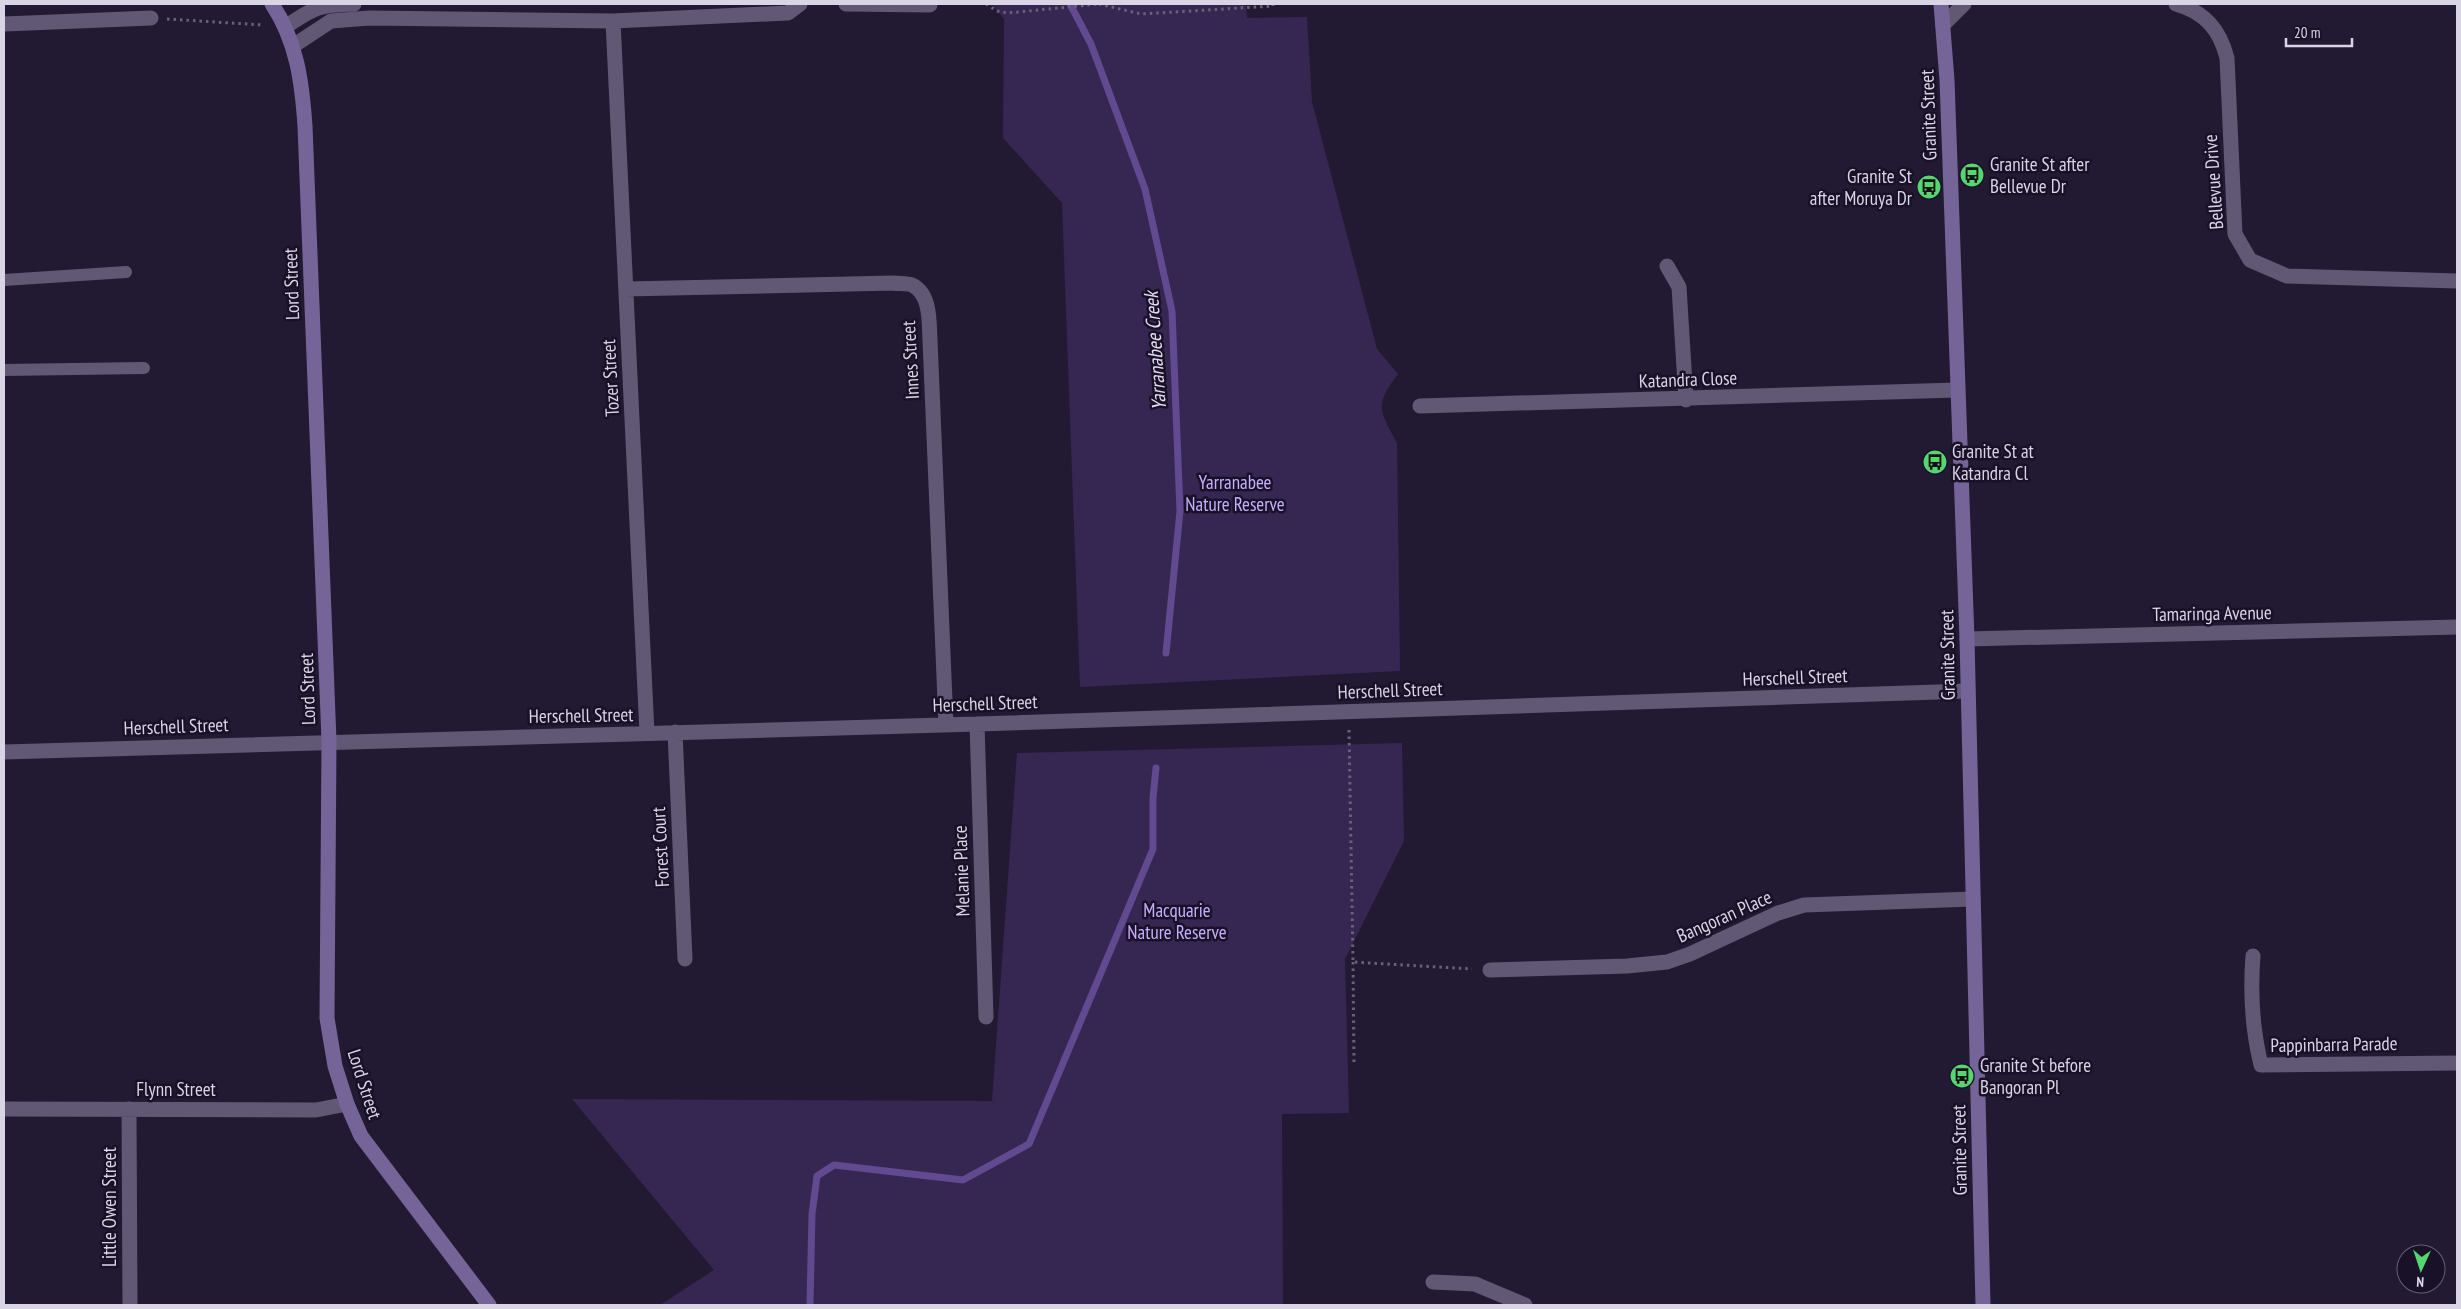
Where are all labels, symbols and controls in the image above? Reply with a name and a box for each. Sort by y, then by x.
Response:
scale bar [2286,15,2352,47]
text: 20 m [2294,23,2320,42]
street label: Granite Street [1914,68,1942,161]
street label: Bellevue Drive [2198,134,2228,230]
place label: Granite St after Bellevue Dr [1990,152,2090,198]
bus stop icon: Granite St after Bellevue Dr [1959,162,1985,188]
place label: Granite St after Moruya Dr [1810,164,1913,210]
bus stop icon: Granite St after Moruya Dr [1916,174,1942,200]
street label: Lord Street [278,247,304,320]
water label: Yarranabee Creek [1138,288,1172,411]
street label: Innes Street [896,319,924,400]
street label: Tozer Street [596,338,624,417]
street label: Katandra Close [1638,365,1738,393]
place label: Granite St at Katandra Cl [1952,439,2035,485]
bus stop icon: Granite St at Katandra Cl [1922,449,1948,475]
park label: Yarranabee Nature Reserve [1185,470,1285,516]
street label: Tamaringa Avenue [2152,600,2272,626]
street label: Granite Street [1934,609,1960,701]
street label: Lord Street [294,652,320,725]
street label: Herschell Street [1742,663,1849,691]
street label: Herschell Street [1337,676,1444,704]
street label: Herschell Street [932,689,1039,717]
street label: Herschell Street [528,702,634,728]
street label: Herschell Street [123,712,230,740]
street label: Forest Court [646,806,674,888]
street label: Melanie Place [947,825,975,917]
street label: Bangoran Place [1673,884,1775,948]
park label: Macquarie Nature Reserve [1127,898,1227,944]
street label: Pappinbarra Parade [2270,1031,2398,1057]
street label: Lord Street [342,1046,388,1123]
place label: Granite St before Bangoran Pl [1980,1053,2091,1099]
bus stop icon: Granite St before Bangoran Pl [1949,1063,1975,1089]
street label: Flynn Street [136,1077,216,1101]
street label: Granite Street [1946,1104,1972,1196]
street label: Little Owen Street [97,1146,121,1267]
north arrow [2396,1244,2446,1294]
text: N [2416,1273,2425,1291]

